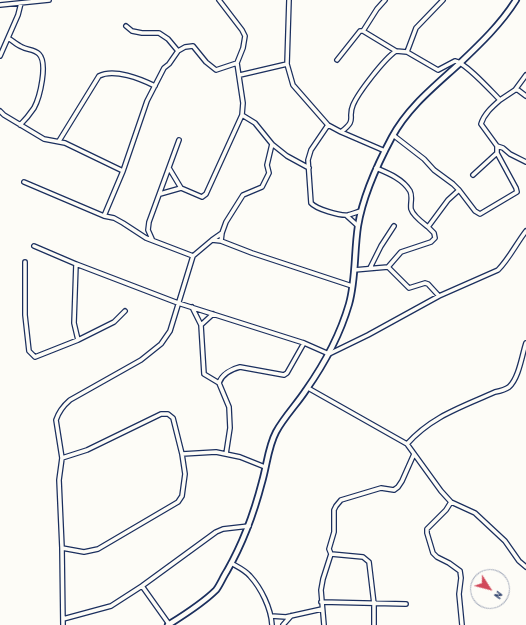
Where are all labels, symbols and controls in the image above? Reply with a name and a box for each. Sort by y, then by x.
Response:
north arrow [470,569,510,609]
text: N [492,589,506,602]

